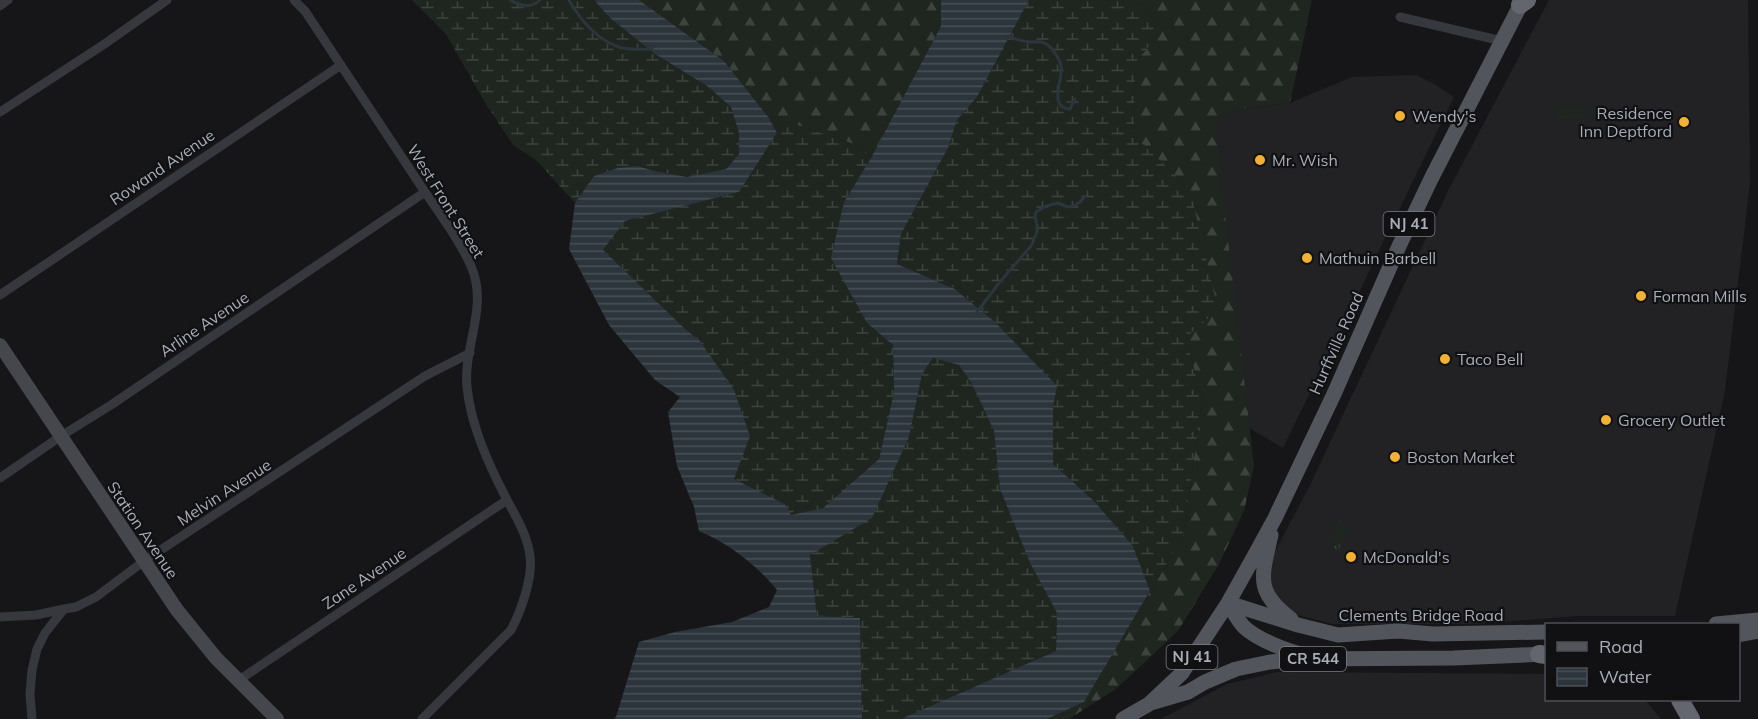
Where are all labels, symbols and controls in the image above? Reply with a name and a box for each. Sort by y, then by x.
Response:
place label: Residence Inn Deptford [1579,103,1672,141]
place label: Wendy's [1412,106,1477,126]
marker: Wendy's [1393,109,1407,123]
marker: Residence Inn Deptford [1677,115,1691,129]
street label: Rowand Avenue [106,125,218,209]
street label: West Front Street [403,140,489,262]
place label: Mr. Wish [1272,150,1338,170]
marker: Mr. Wish [1253,153,1267,167]
road number: NJ 41 [1384,212,1434,236]
place label: Mathuin Barbell [1319,248,1436,268]
marker: Mathuin Barbell [1300,251,1314,265]
place label: Forman Mills [1653,286,1747,306]
street label: Arline Avenue [156,287,252,361]
street label: Hurffville Road [1304,289,1368,397]
marker: Forman Mills [1634,289,1648,303]
place label: Taco Bell [1457,349,1523,369]
marker: Taco Bell [1438,352,1452,366]
place label: Grocery Outlet [1618,410,1726,430]
marker: Grocery Outlet [1599,413,1613,427]
place label: Boston Market [1407,447,1515,467]
marker: Boston Market [1388,450,1402,464]
street label: Melvin Avenue [173,454,275,530]
street label: Station Avenue [103,478,183,582]
street label: Zane Avenue [318,543,410,613]
place label: McDonald's [1363,547,1450,567]
marker: McDonald's [1344,550,1358,564]
street label: Clements Bridge Road [1338,605,1504,625]
legend [1545,623,1740,701]
text: Road [1599,635,1643,658]
road number: NJ 41 [1166,645,1218,669]
road number: CR 544 [1280,647,1346,671]
text: Water [1599,665,1652,688]

